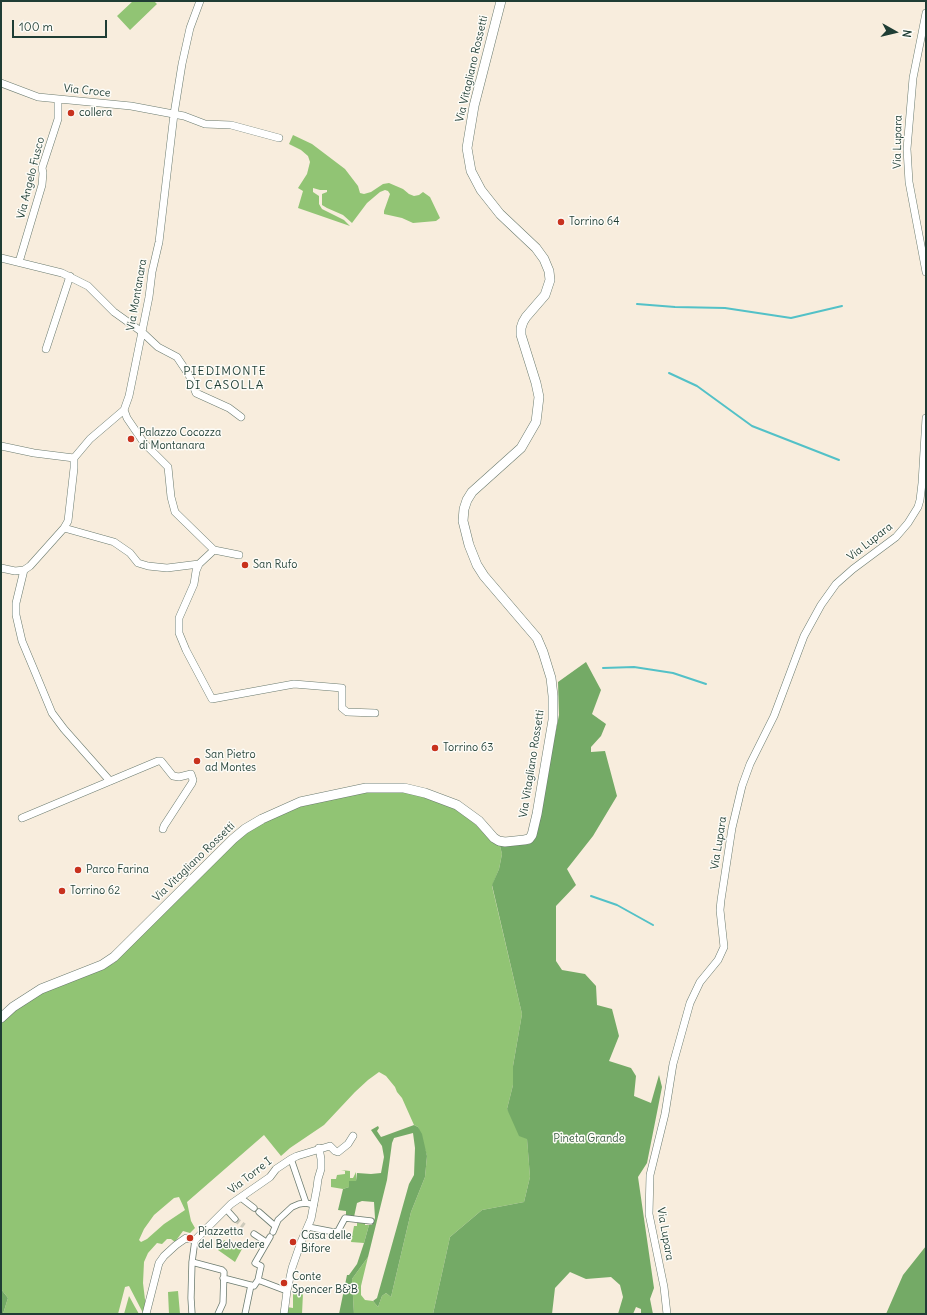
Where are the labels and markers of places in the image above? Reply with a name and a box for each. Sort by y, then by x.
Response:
place label: collera [79,106,112,120]
marker: collera [66,108,76,118]
place label: Torrino 64 [569,215,620,229]
marker: Torrino 64 [556,217,566,227]
place label: Palazzo Cocozza di Montanara [139,426,221,452]
marker: Palazzo Cocozza di Montanara [126,434,136,444]
place label: San Rufo [253,558,297,572]
marker: San Rufo [240,560,250,570]
place label: Torrino 63 [443,741,493,755]
marker: Torrino 63 [430,743,440,753]
place label: San Pietro ad Montes [205,748,256,774]
marker: San Pietro ad Montes [192,756,202,766]
place label: Parco Farina [86,863,149,877]
marker: Parco Farina [73,865,83,875]
place label: Torrino 62 [70,884,120,898]
marker: Torrino 62 [57,886,67,896]
place label: Piazzetta del Belvedere [198,1225,265,1251]
place label: Casa delle Bifore [301,1229,352,1255]
marker: Piazzetta del Belvedere [185,1233,195,1243]
marker: Casa delle Bifore [288,1237,298,1247]
place label: Conte Spencer B&B [292,1270,358,1296]
marker: Conte Spencer B&B [279,1278,289,1288]

